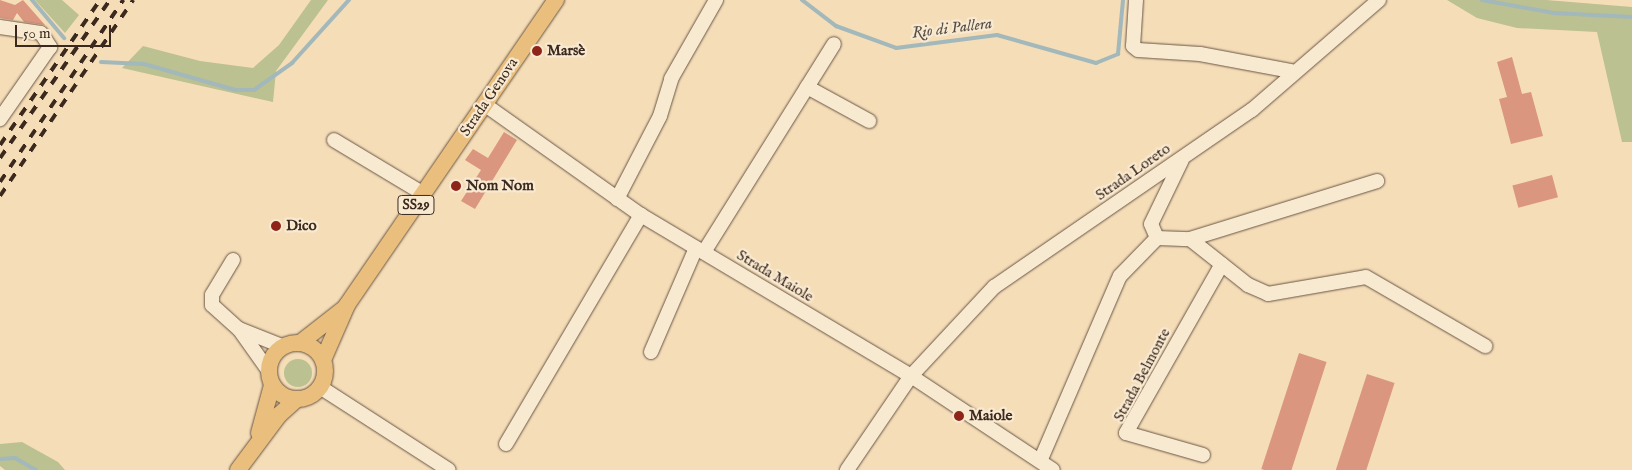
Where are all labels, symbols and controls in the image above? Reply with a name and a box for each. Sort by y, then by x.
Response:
scale bar [18,15,114,47]
water label: Rio di Pallera [911,15,993,43]
text: 50 m [23,24,51,43]
place label: Marsè [547,42,585,60]
marker: Marsè [531,45,543,57]
street label: Strada Genova [456,54,522,140]
street label: Strada Loreto [1092,140,1174,204]
place label: Nom Nom [466,177,534,195]
marker: Nom Nom [450,180,462,192]
road number: SS29 [397,194,435,216]
place label: Dico [286,217,317,235]
marker: Dico [270,220,282,232]
street label: Strada Maiole [733,246,817,306]
street label: Strada Belmonte [1110,325,1174,425]
place label: Maiole [969,407,1012,425]
marker: Maiole [953,410,965,422]

